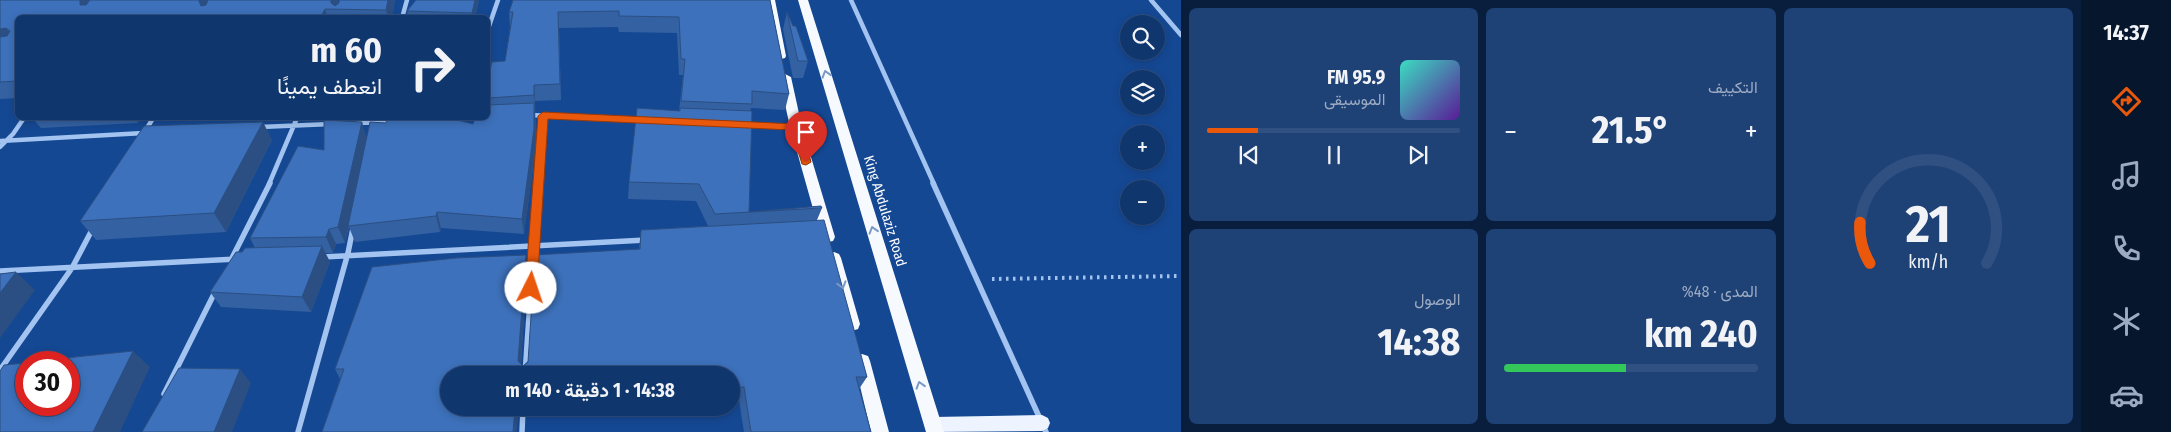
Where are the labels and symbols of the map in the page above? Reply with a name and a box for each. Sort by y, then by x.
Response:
one-way arrow [821,71,831,79]
pin [785,111,827,162]
street label: King Abdulaziz Road [860,153,910,269]
one-way arrow [869,226,879,234]
position arrow [504,261,556,313]
one-way arrow [836,280,846,288]
speed limit sign: 30 [15,351,80,416]
one-way arrow [916,382,926,390]

